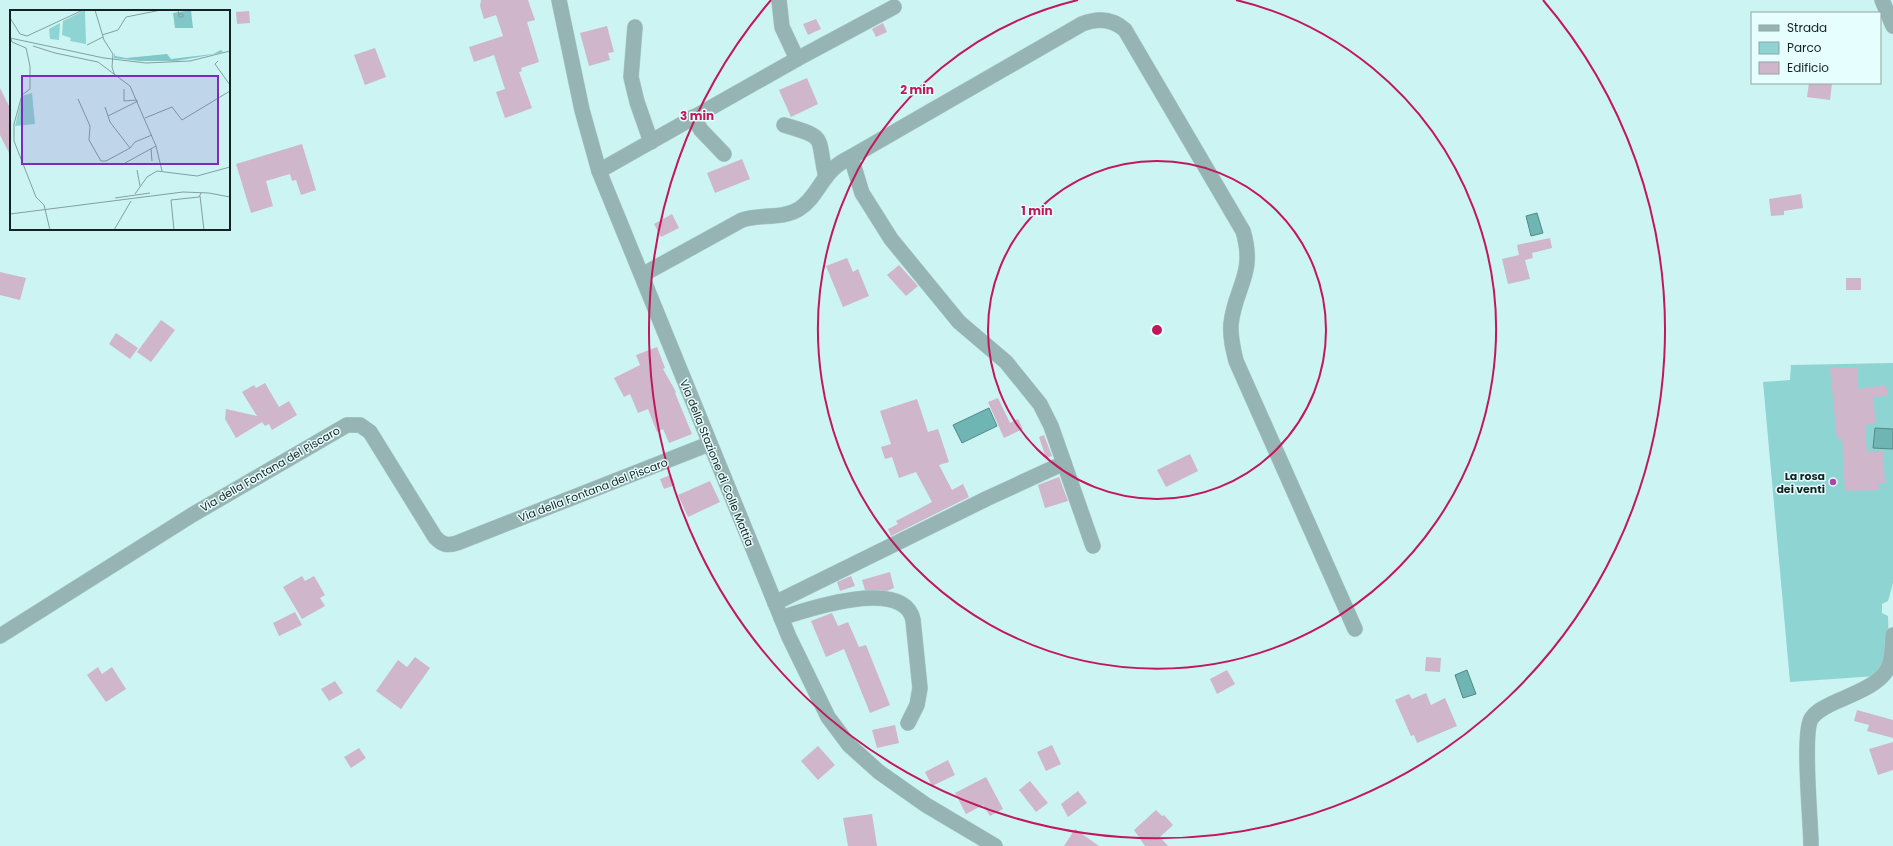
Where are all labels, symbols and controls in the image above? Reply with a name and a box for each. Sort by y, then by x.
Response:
inset map [10,10,230,230]
legend [1751,12,1881,84]
text: Strada [1787,19,1827,36]
text: Parco [1787,39,1822,56]
text: Edificio [1787,59,1829,76]
text: 2 min [900,81,934,98]
text: 3 min [680,107,714,124]
text: 1 min [1021,202,1053,219]
centre of rings [1150,323,1164,337]
street label: Via della Stazione di Colle Mattia [676,377,758,549]
street label: Via della Fontana del Piscaro [197,422,343,516]
street label: Via della Fontana del Piscaro [516,454,670,526]
place label: La rosa dei venti [1776,468,1825,497]
marker: La rosa dei venti [1828,477,1838,487]

